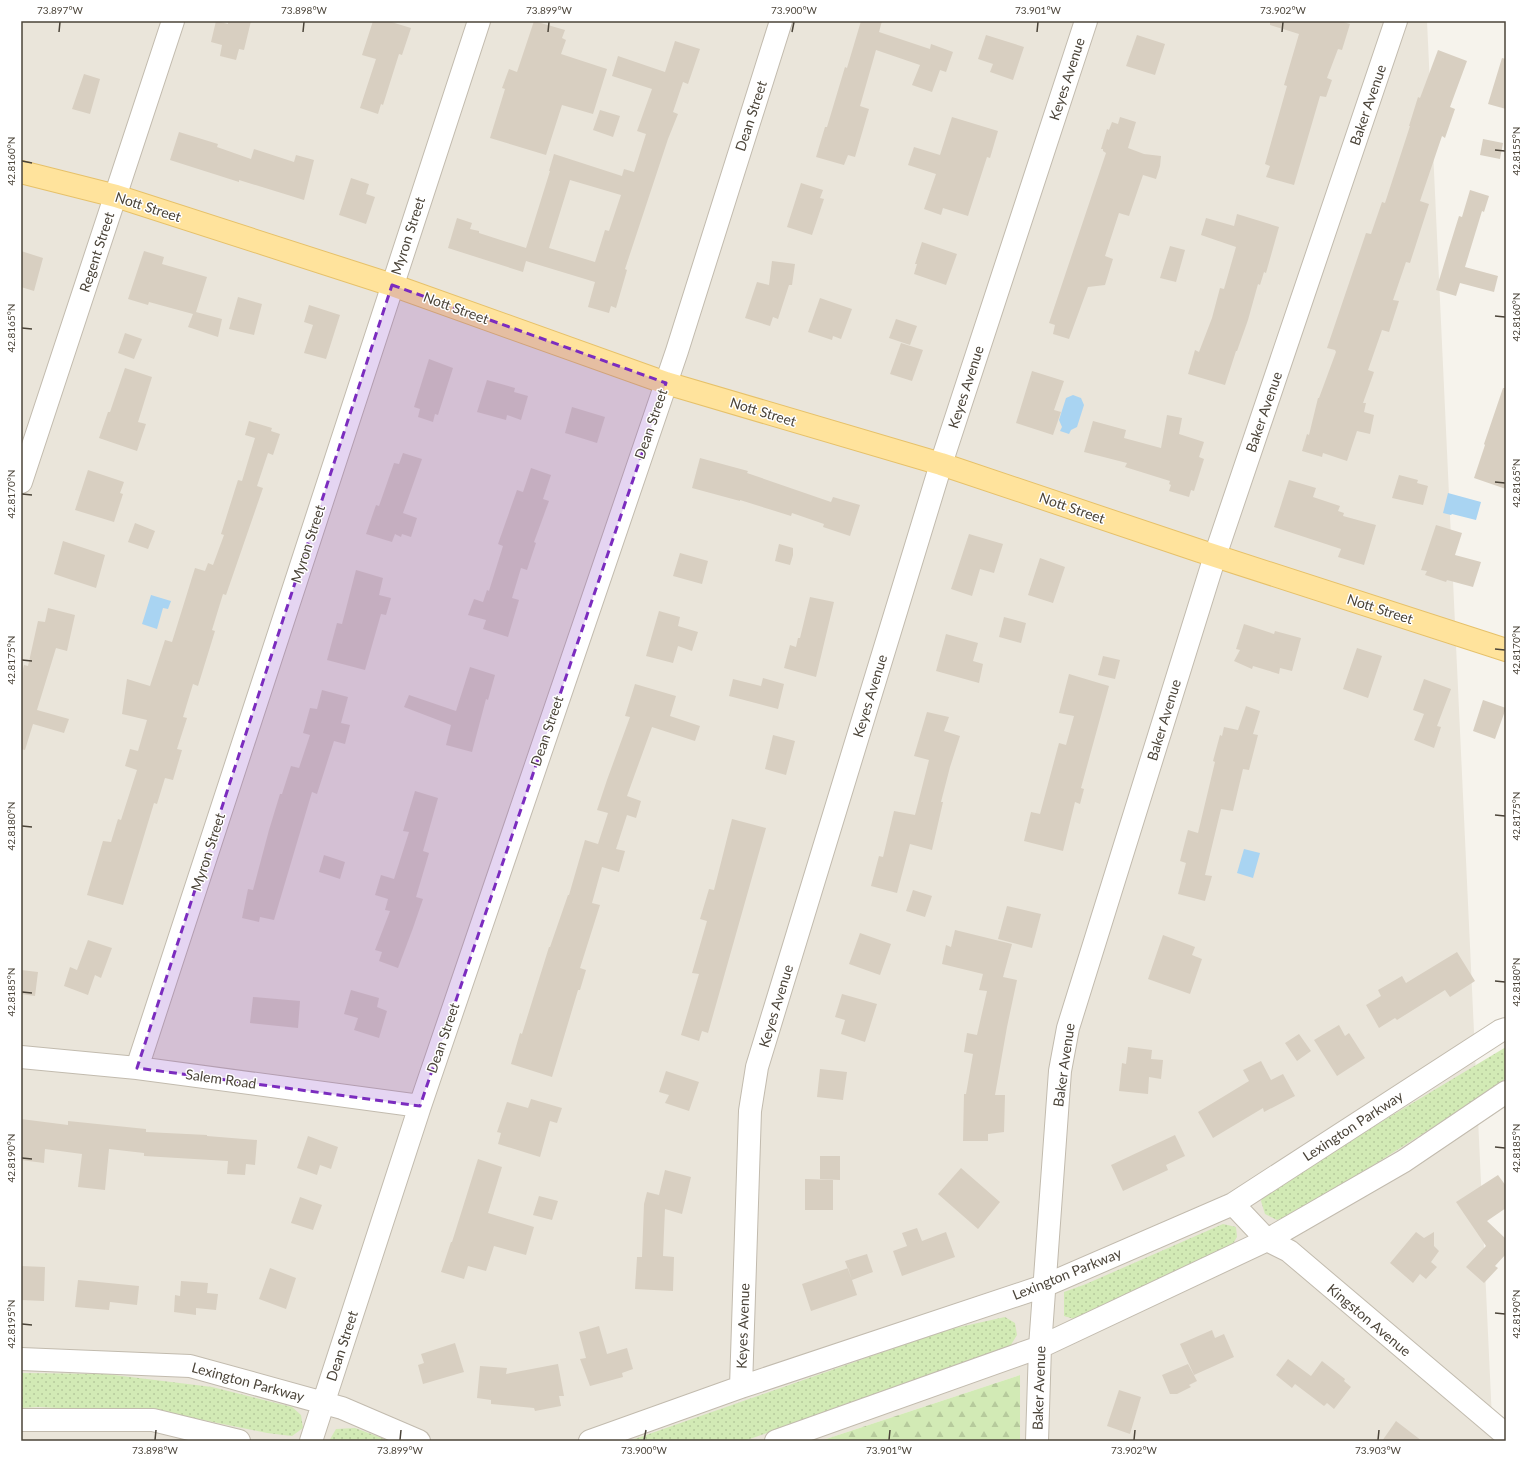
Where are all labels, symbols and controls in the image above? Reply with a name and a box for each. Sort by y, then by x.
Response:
text: 73.897°W [37,4,84,16]
text: 73.898°W [281,4,328,16]
text: 73.899°W [526,4,573,16]
text: 73.900°W [771,4,818,16]
text: 73.901°W [1015,4,1062,16]
text: 73.902°W [1260,4,1307,16]
street label: Keyes Avenue [1045,35,1088,122]
street label: Baker Avenue [1346,62,1389,147]
street label: Dean Street [731,78,770,153]
text: 42.8155°N [1510,127,1522,175]
text: 42.8160°N [5,137,17,185]
street label: Nott Street [113,188,183,225]
street label: Myron Street [387,195,428,277]
street label: Regent Street [76,210,118,294]
street label: Nott Street [421,288,491,327]
text: 42.8160°N [1510,293,1522,341]
text: 42.8165°N [5,304,17,352]
street label: Keyes Avenue [944,343,987,430]
street label: Baker Avenue [1242,369,1285,454]
street label: Dean Street [631,386,670,461]
street label: Nott Street [728,393,798,430]
text: 42.8165°N [1510,459,1522,507]
text: 42.8170°N [5,470,17,518]
street label: Nott Street [1037,488,1107,527]
street label: Myron Street [287,503,328,585]
street label: Nott Street [1345,590,1415,627]
text: 42.8170°N [1510,626,1522,674]
text: 42.8175°N [5,636,17,684]
street label: Keyes Avenue [849,652,890,739]
street label: Baker Avenue [1143,677,1184,763]
street label: Dean Street [527,693,566,768]
text: 42.8175°N [1510,792,1522,840]
text: 42.8180°N [5,802,17,850]
street label: Myron Street [187,811,228,893]
text: 42.8180°N [1510,958,1522,1006]
street label: Keyes Avenue [755,962,796,1049]
text: 42.8185°N [5,968,17,1016]
street label: Dean Street [423,1000,462,1075]
street label: Baker Avenue [1049,1022,1078,1108]
street label: Salem Road [185,1065,258,1092]
street label: Lexington Parkway [1299,1086,1407,1164]
text: 42.8185°N [1510,1124,1522,1172]
text: 42.8190°N [5,1134,17,1182]
street label: Lexington Parkway [1010,1244,1124,1303]
street label: Kingston Avenue [1324,1280,1415,1360]
street label: Keyes Avenue [733,1283,752,1369]
text: 42.8190°N [1510,1290,1522,1338]
text: 42.8195°N [5,1300,17,1348]
street label: Dean Street [322,1308,361,1383]
street label: Baker Avenue [1029,1346,1048,1430]
street label: Lexington Parkway [190,1358,307,1405]
text: 73.898°W [132,1444,179,1456]
text: 73.899°W [377,1444,424,1456]
text: 73.900°W [621,1444,668,1456]
text: 73.901°W [866,1444,913,1456]
text: 73.902°W [1111,1444,1158,1456]
text: 73.903°W [1355,1444,1402,1456]

